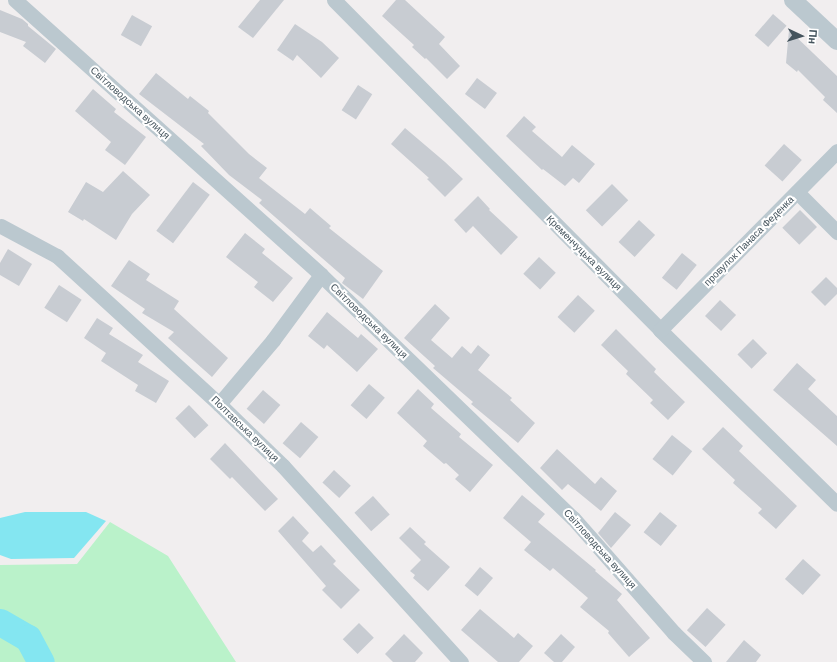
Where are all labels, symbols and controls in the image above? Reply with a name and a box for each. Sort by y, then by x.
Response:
north arrow [781,16,821,56]
text: Пн [806,29,819,45]
street label: Світловодська вулиця [88,64,172,142]
street label: провулок Панаса Феденка [702,194,796,288]
street label: Кременчуцька вулиця [544,213,624,293]
street label: Світловодська вулиця [328,281,410,361]
street label: Полтавська вулиця [209,394,281,464]
street label: Світловодська вулиця [561,507,639,591]

